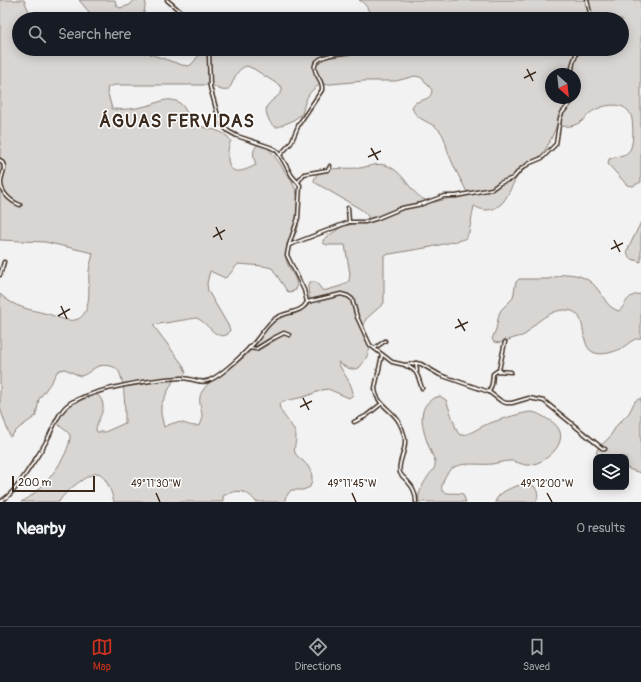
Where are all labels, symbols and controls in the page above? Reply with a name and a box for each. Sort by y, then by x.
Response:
search box [12,12,629,56]
icon: search [26,23,48,45]
text: Search here [58,25,131,44]
north arrow [545,68,581,104]
district label: ÁGUAS FERVIDAS [99,110,255,133]
map controls [593,454,629,490]
button: layers [593,454,629,490]
scale bar [12,474,95,493]
text: 200 m [18,476,51,489]
text: 49°11'30"W [131,478,182,490]
text: 49°11'45"W [328,478,377,490]
text: 49°12'00"W [520,478,574,490]
text: Nearby [16,518,65,539]
text: 0 results [576,520,625,536]
tab: Map [91,636,113,673]
tab: Directions [295,636,341,673]
tab: Saved [523,636,550,673]

